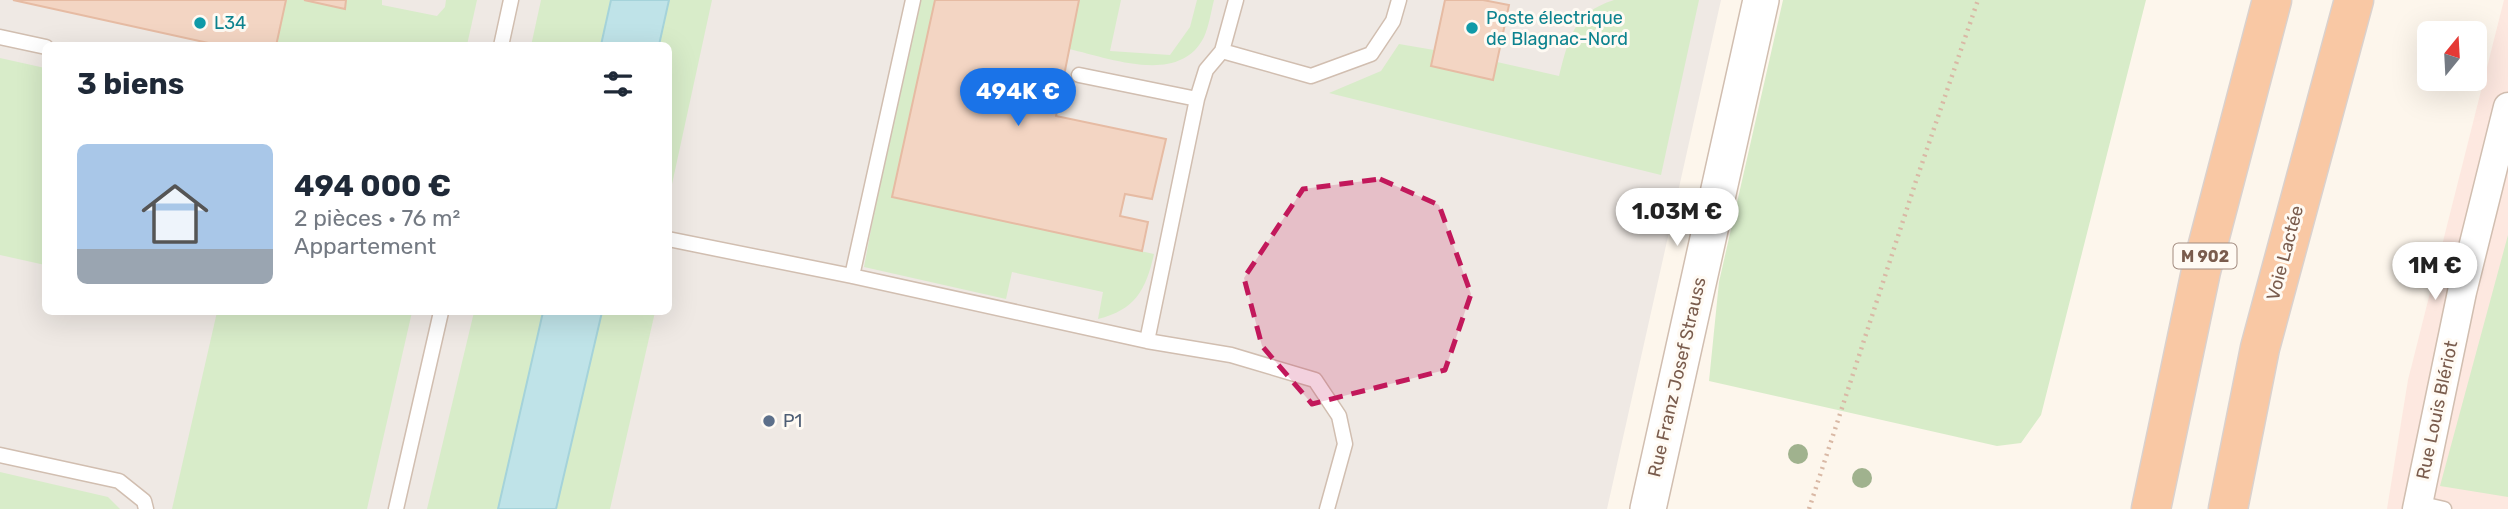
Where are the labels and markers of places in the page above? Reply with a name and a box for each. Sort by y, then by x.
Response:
place label: Poste électrique de Blagnac-Nord [1486,7,1628,50]
place label: L34 [214,12,246,34]
marker: L34 [192,15,208,31]
marker: Poste électrique de Blagnac-Nord [1464,20,1480,36]
pin: 494K € [961,68,1075,128]
pin: 1.03M € [1612,188,1742,248]
pin: 1M € [2394,243,2476,302]
place label: P1 [783,410,802,432]
marker: P1 [761,413,777,429]

